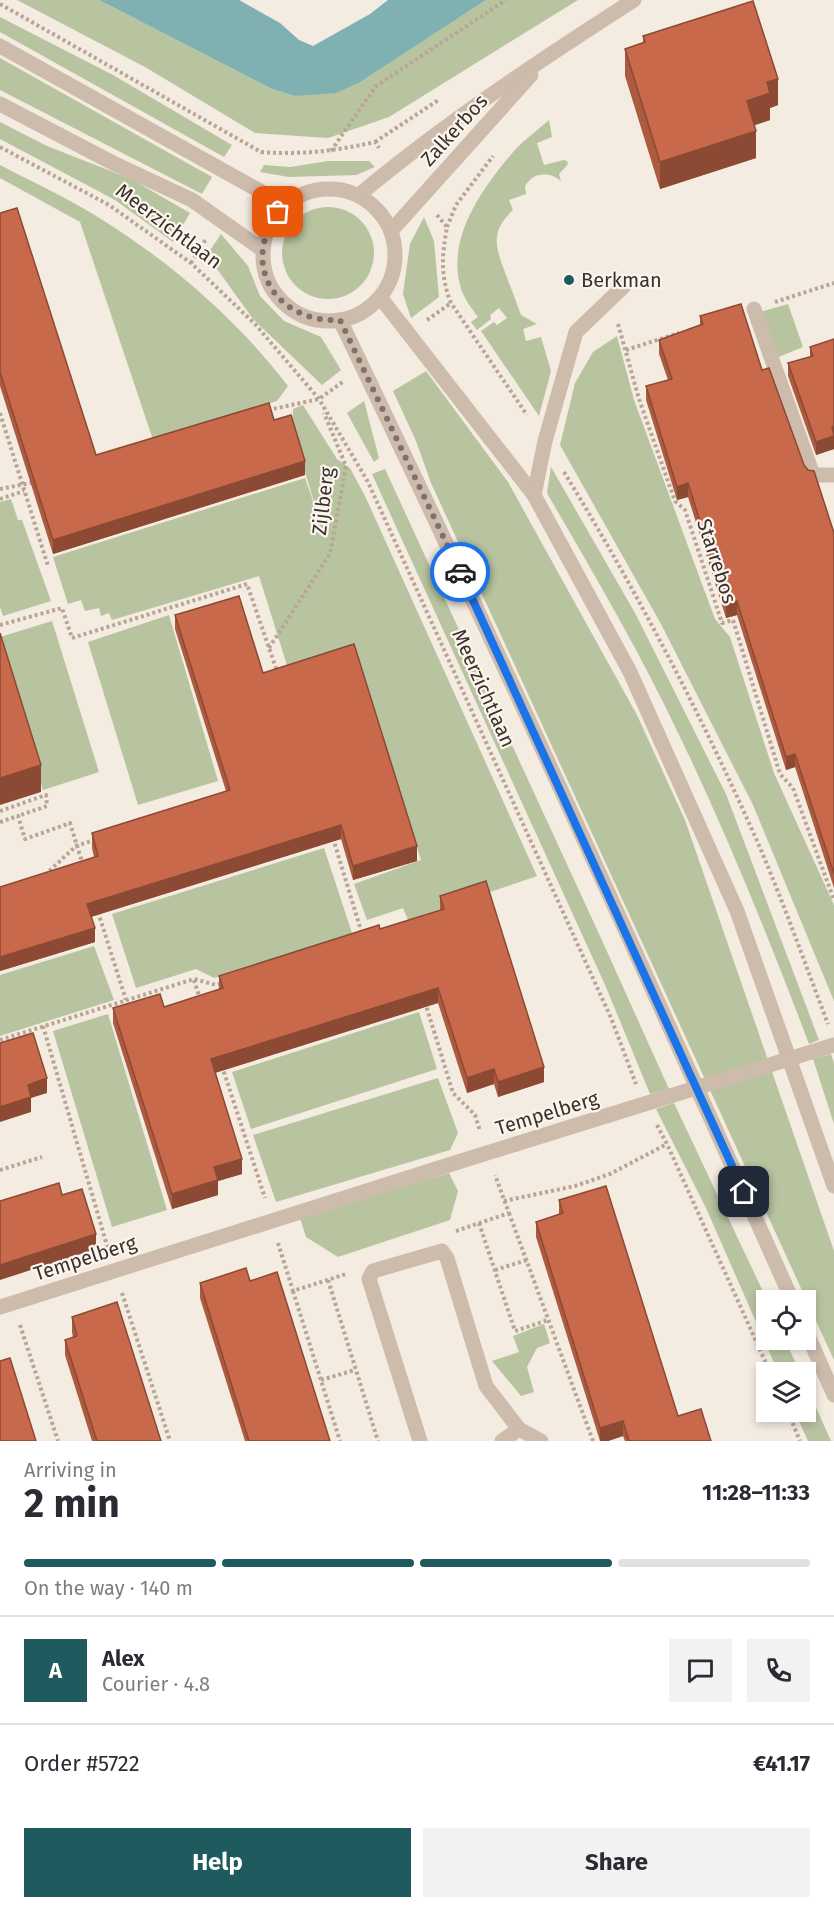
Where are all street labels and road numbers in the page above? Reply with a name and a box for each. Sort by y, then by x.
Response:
street label: Zalkerbos [416,89,492,171]
street label: Meerzichtlaan [111,178,227,274]
street label: Zijlberg [307,465,339,536]
street label: Starrebos [692,516,742,606]
street label: Meerzichtlaan [447,625,521,751]
street label: Tempelberg [493,1086,602,1140]
street label: Tempelberg [31,1230,140,1286]

